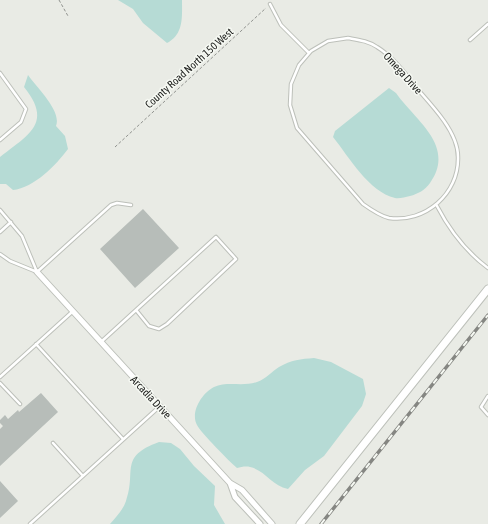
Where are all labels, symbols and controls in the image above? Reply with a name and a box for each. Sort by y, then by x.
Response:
street label: County Road North 150 West [143,25,235,111]
street label: Omega Drive [381,50,425,96]
street label: Arcadia Drive [128,373,174,421]

